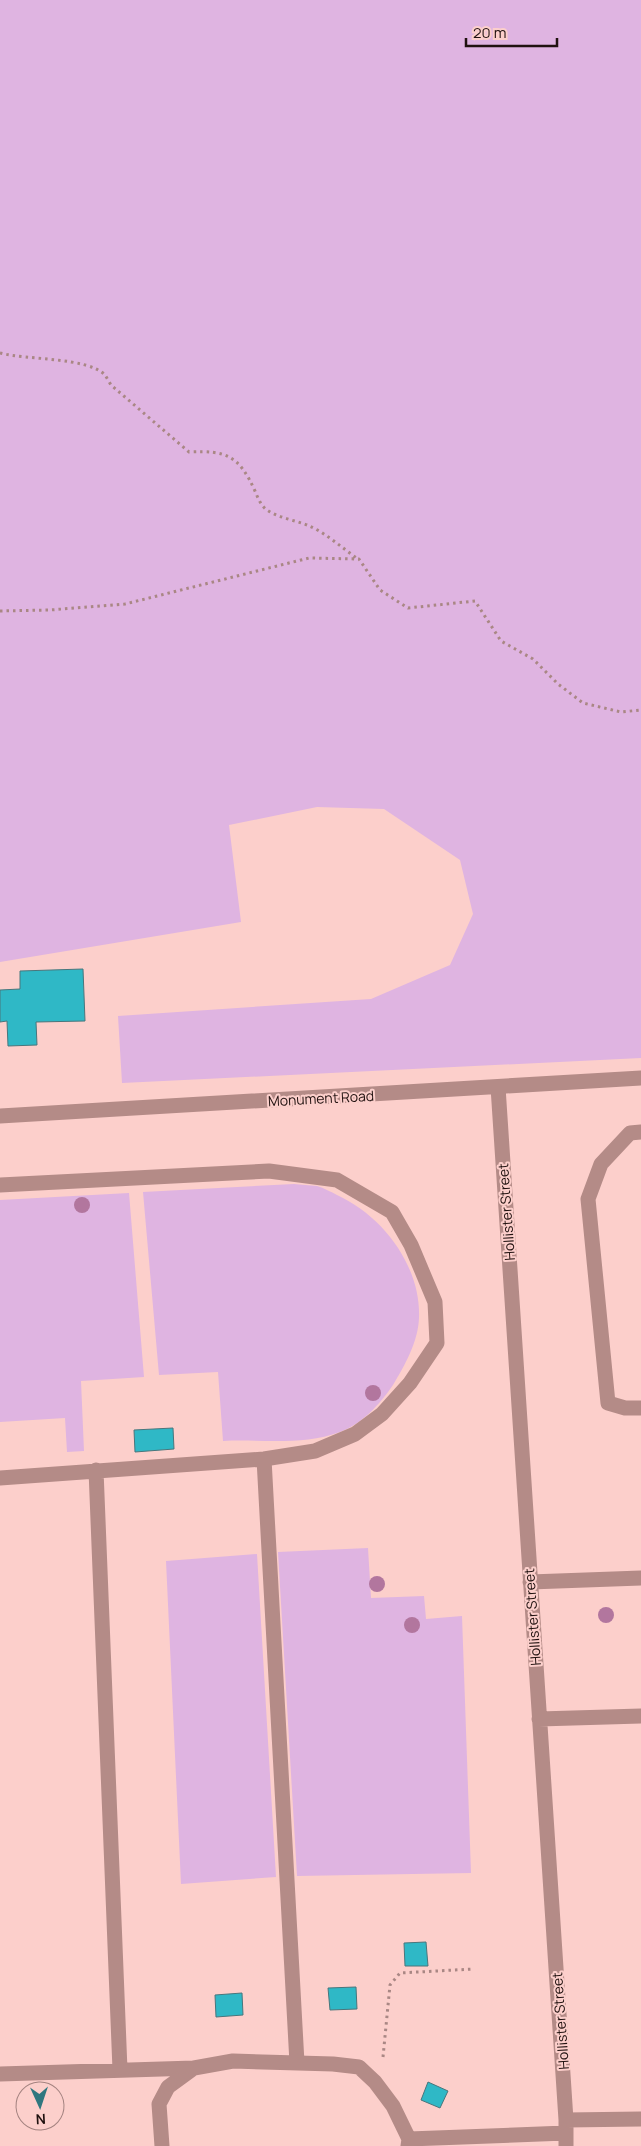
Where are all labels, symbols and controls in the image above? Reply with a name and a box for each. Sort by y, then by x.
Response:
scale bar [466,15,557,47]
text: 20 m [473,22,506,43]
street label: Monument Road [267,1086,375,1110]
street label: Hollister Street [493,1162,519,1261]
street label: Hollister Street [519,1567,545,1666]
street label: Hollister Street [547,1971,573,2070]
north arrow [15,2081,65,2131]
text: N [35,2110,46,2129]

